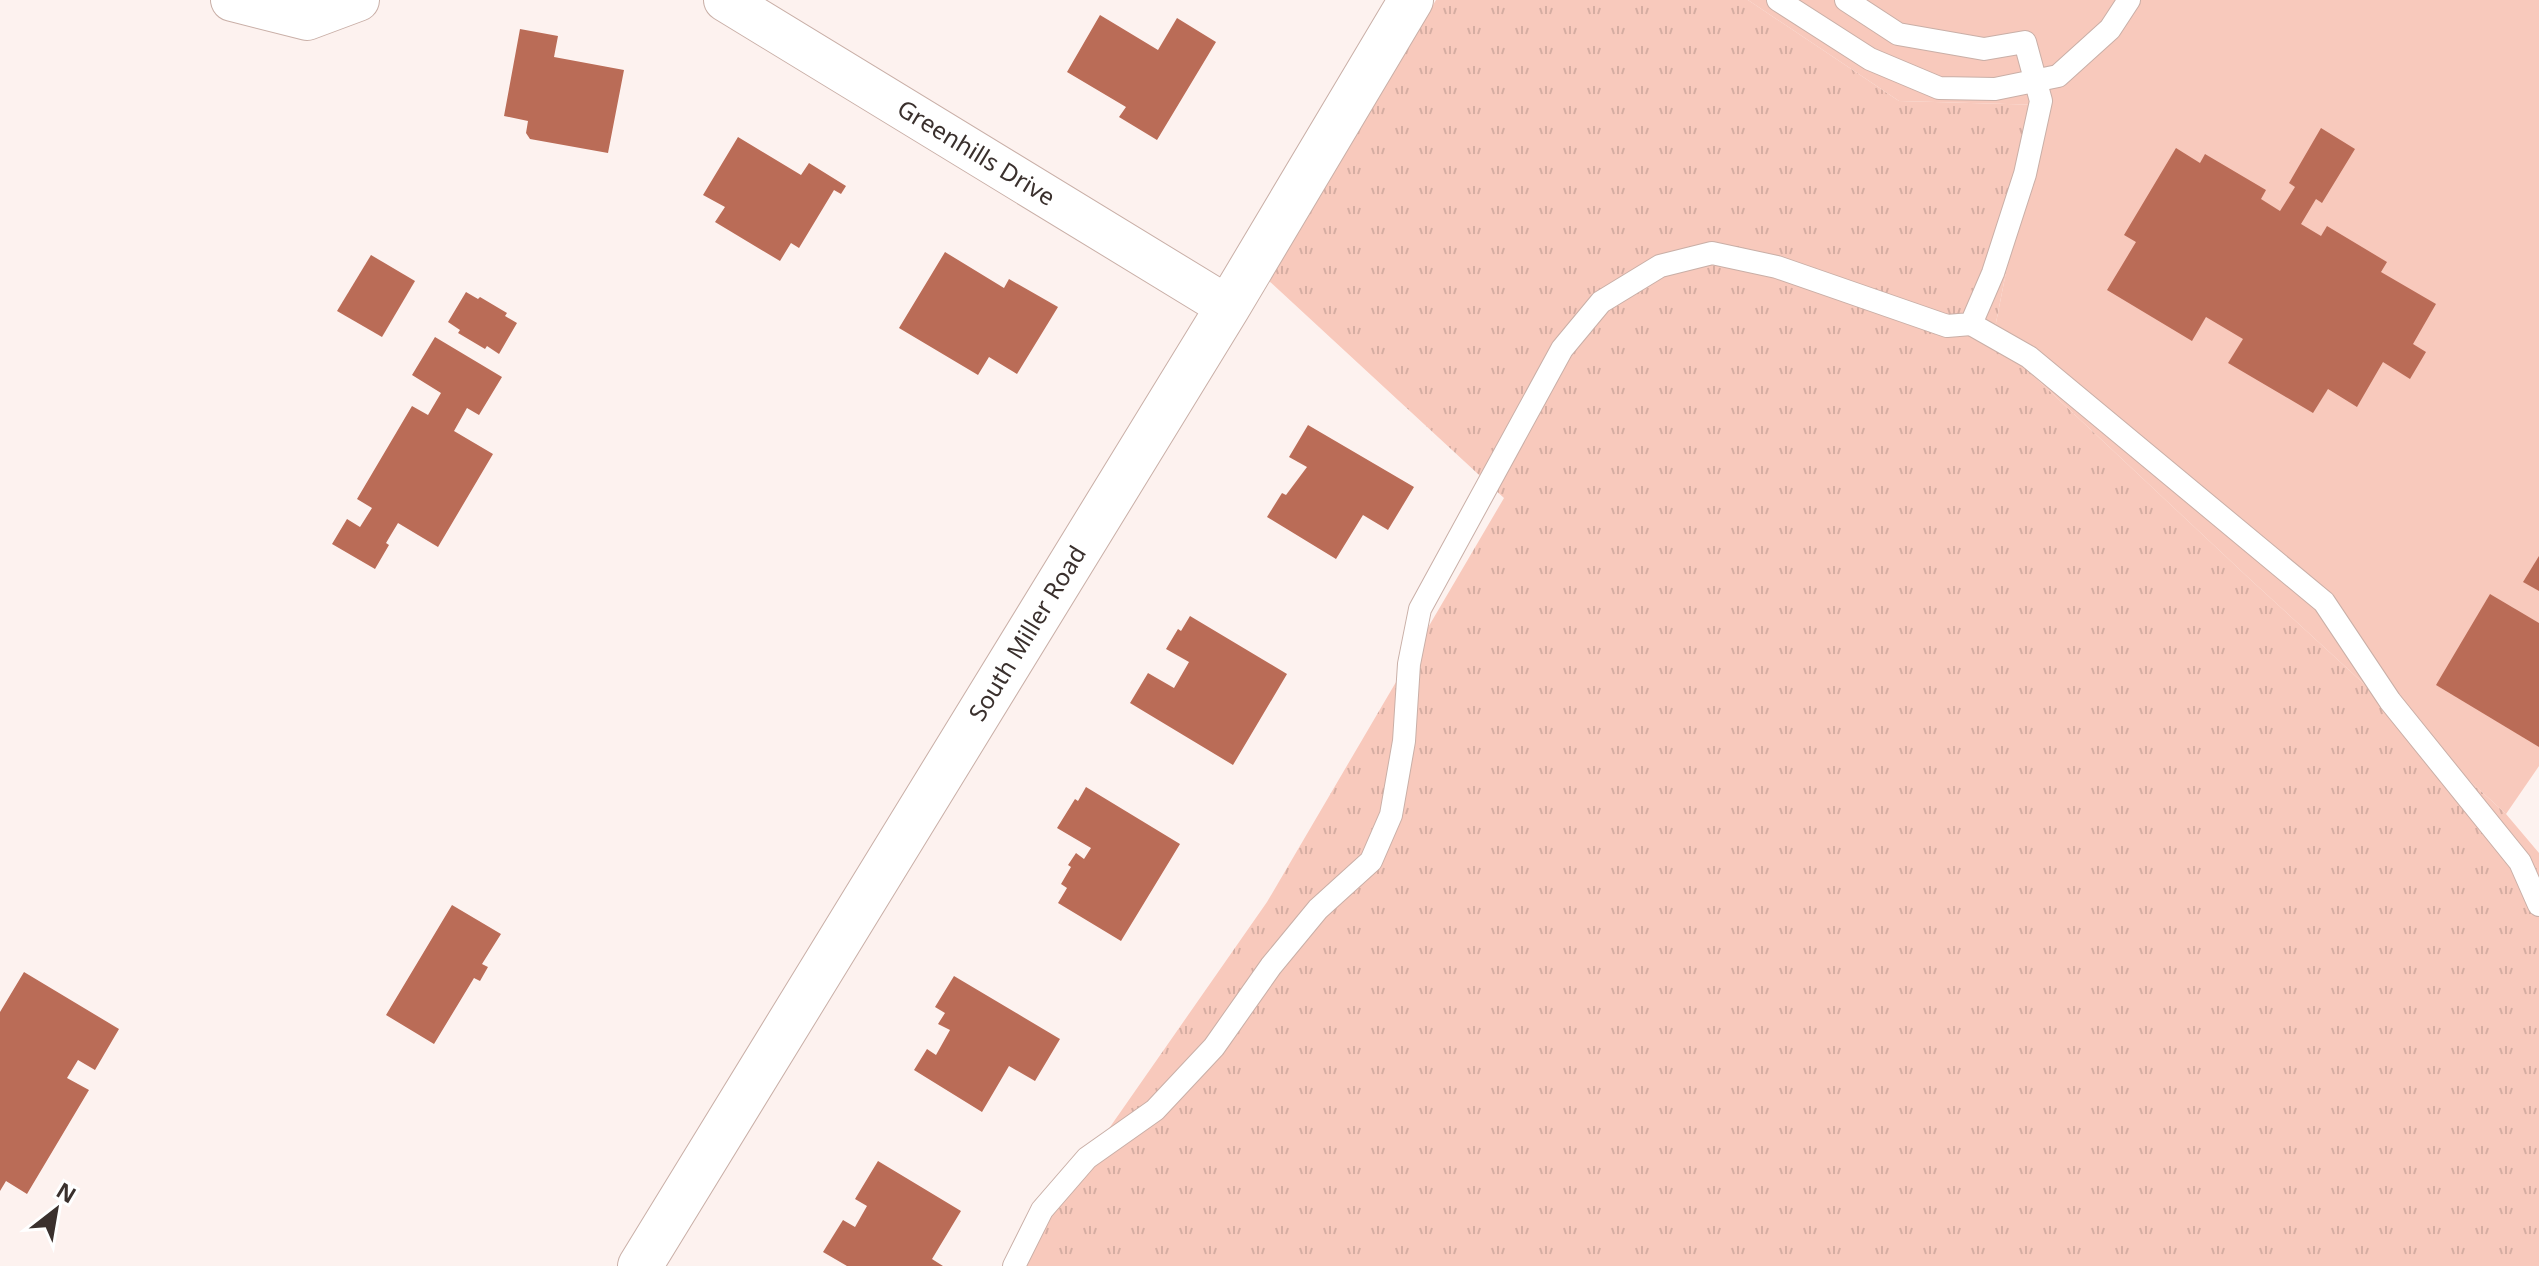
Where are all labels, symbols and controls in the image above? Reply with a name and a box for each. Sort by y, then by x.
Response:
street label: Greenhills Drive [892,91,1062,213]
street label: South Miller Road [960,539,1093,727]
north arrow [16,1170,96,1250]
text: N [51,1175,82,1209]

